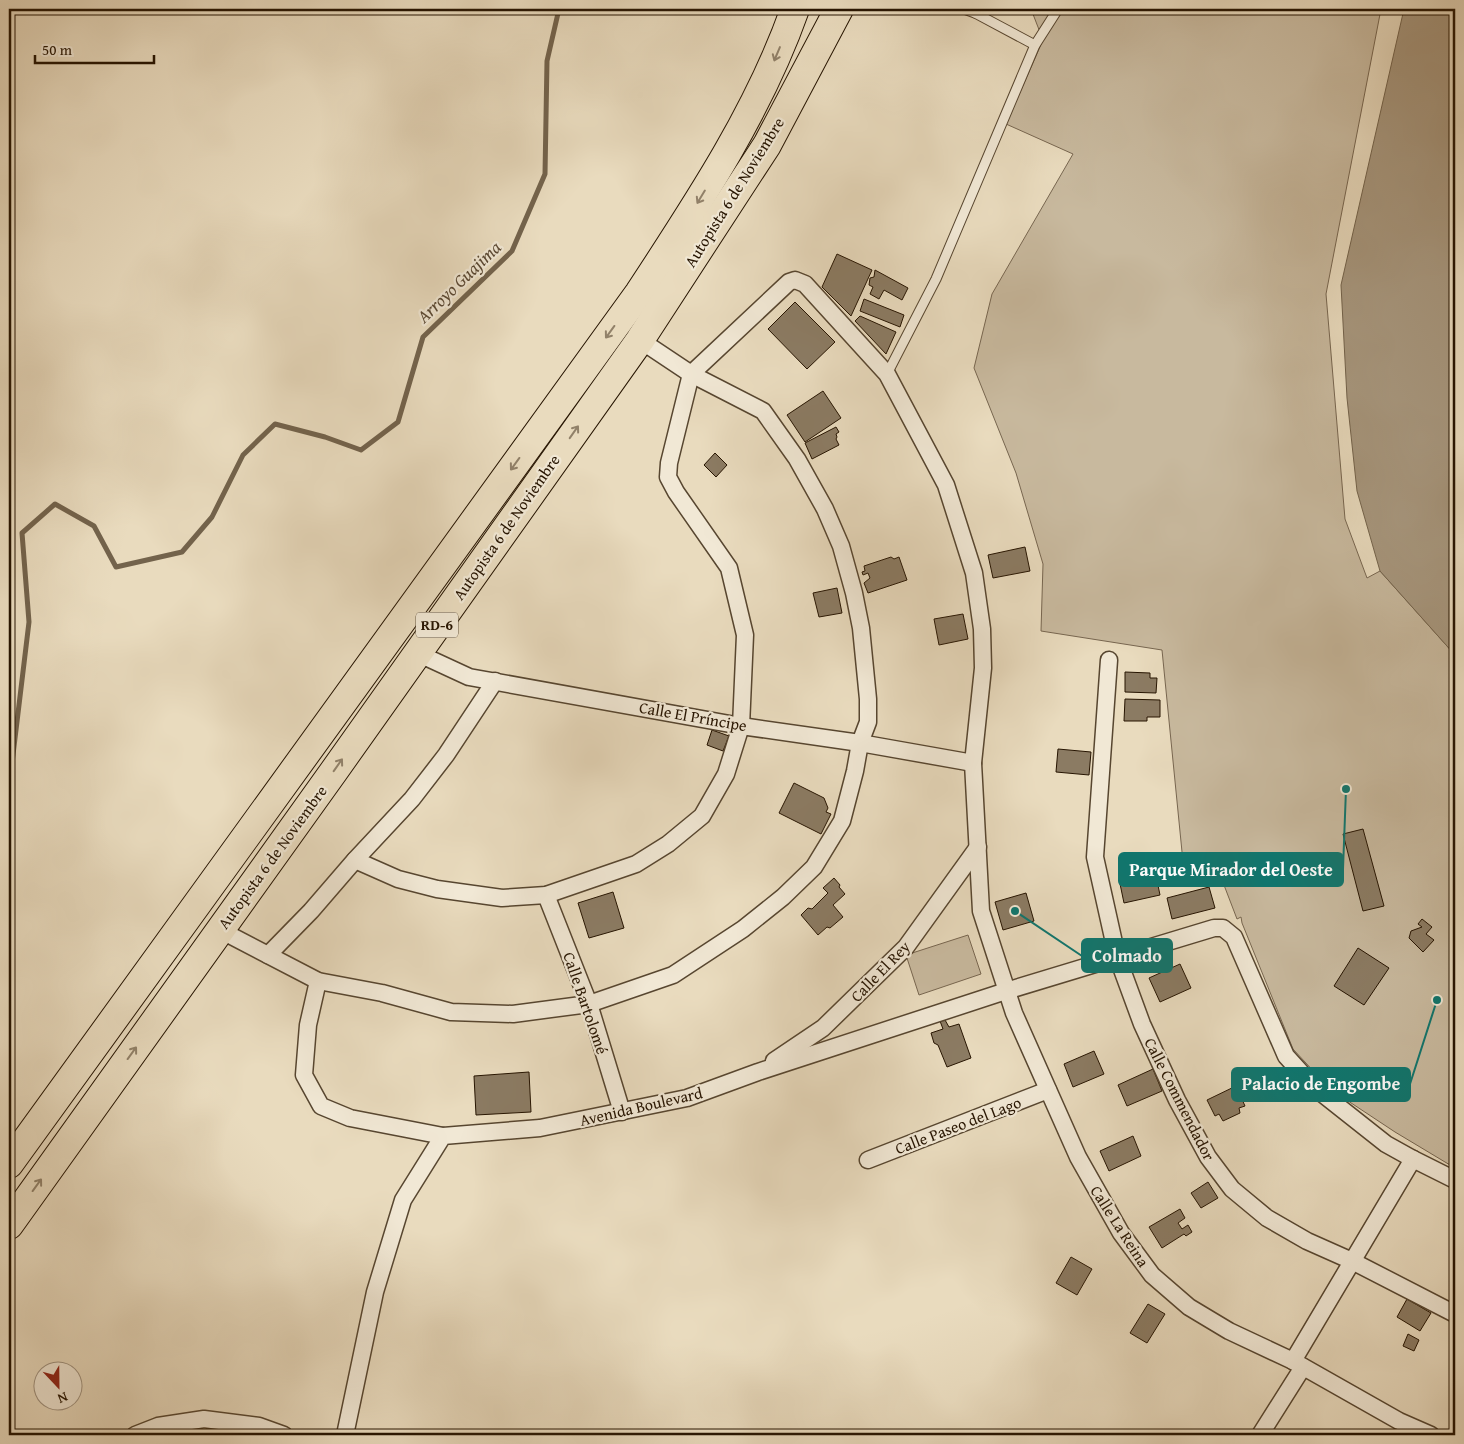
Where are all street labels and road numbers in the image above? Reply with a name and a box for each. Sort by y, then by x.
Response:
street label: Autopista 6 de Noviembre [678,112,790,272]
street label: Autopista 6 de Noviembre [447,449,565,605]
road number: RD-6 [416,612,458,638]
street label: Calle El Príncipe [637,695,749,737]
street label: Autopista 6 de Noviembre [212,780,332,934]
street label: Calle El Rey [845,935,915,1007]
street label: Calle Bartolomé [557,949,615,1057]
street label: Calle Commendador [1139,1033,1222,1165]
street label: Avenida Boulevard [577,1080,705,1132]
street label: Calle Paseo del Lago [891,1090,1025,1160]
street label: Calle La Reina [1085,1180,1156,1272]

